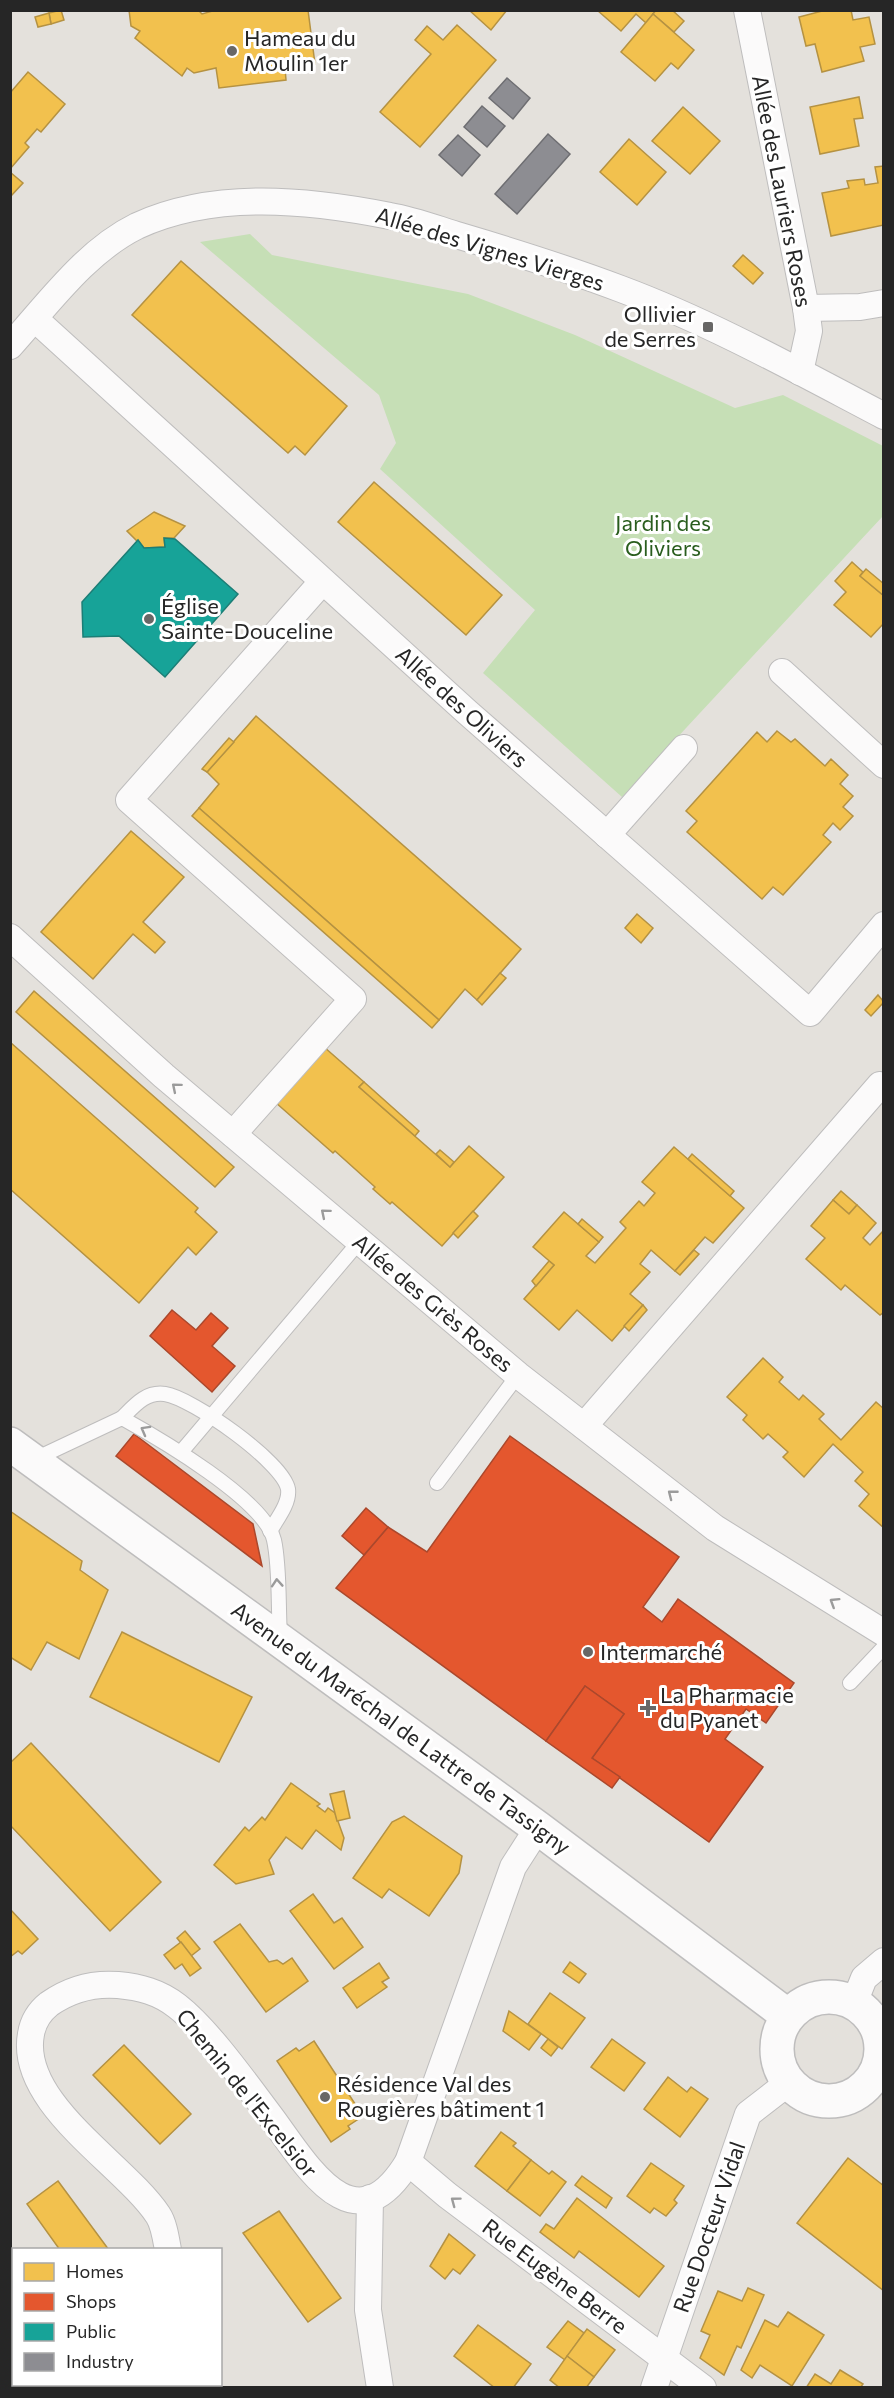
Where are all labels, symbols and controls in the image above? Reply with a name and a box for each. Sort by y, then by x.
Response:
place label: Hameau du Moulin 1er [244,24,356,76]
marker: Hameau du Moulin 1er [225,44,239,58]
street label: Allée des Lauriers Roses [747,73,818,309]
street label: Allée des Vignes Vierges [372,201,608,296]
place label: Ollivier de Serres [604,300,696,352]
marker: Ollivier de Serres [701,320,715,334]
park label: Jardin des Oliviers [615,509,711,561]
place label: Église Sainte-Douceline [161,592,333,644]
marker: Église Sainte-Douceline [142,612,156,626]
street label: Allée des Oliviers [391,640,534,773]
one-way arrow [172,1083,183,1094]
one-way arrow [321,1209,332,1220]
street label: Allée des Grès Roses [348,1228,519,1378]
one-way arrow [140,1426,151,1437]
one-way arrow [668,1491,679,1502]
one-way arrow [270,1578,283,1587]
street label: Avenue du Maréchal de Lattre de Tassigny [227,1595,576,1860]
one-way arrow [830,1598,840,1610]
place label: Intermarché [600,1638,722,1665]
marker: Intermarché [581,1645,595,1659]
place label: La Pharmacie du Pyanet [660,1681,794,1733]
marker: La Pharmacie du Pyanet [641,1701,655,1715]
street label: Chemin de l'Excelsior [171,2003,324,2183]
place label: Résidence Val des Rougières bâtiment 1 [337,2070,545,2122]
marker: Résidence Val des Rougières bâtiment 1 [318,2090,332,2104]
street label: Rue Docteur Vidal [667,2138,750,2316]
one-way arrow [450,2197,461,2208]
street label: Rue Eugène Berre [478,2212,633,2339]
legend [12,2248,222,2386]
text: Homes [66,2260,124,2282]
text: Shops [66,2290,116,2312]
text: Public [66,2320,116,2342]
text: Industry [66,2350,134,2372]

